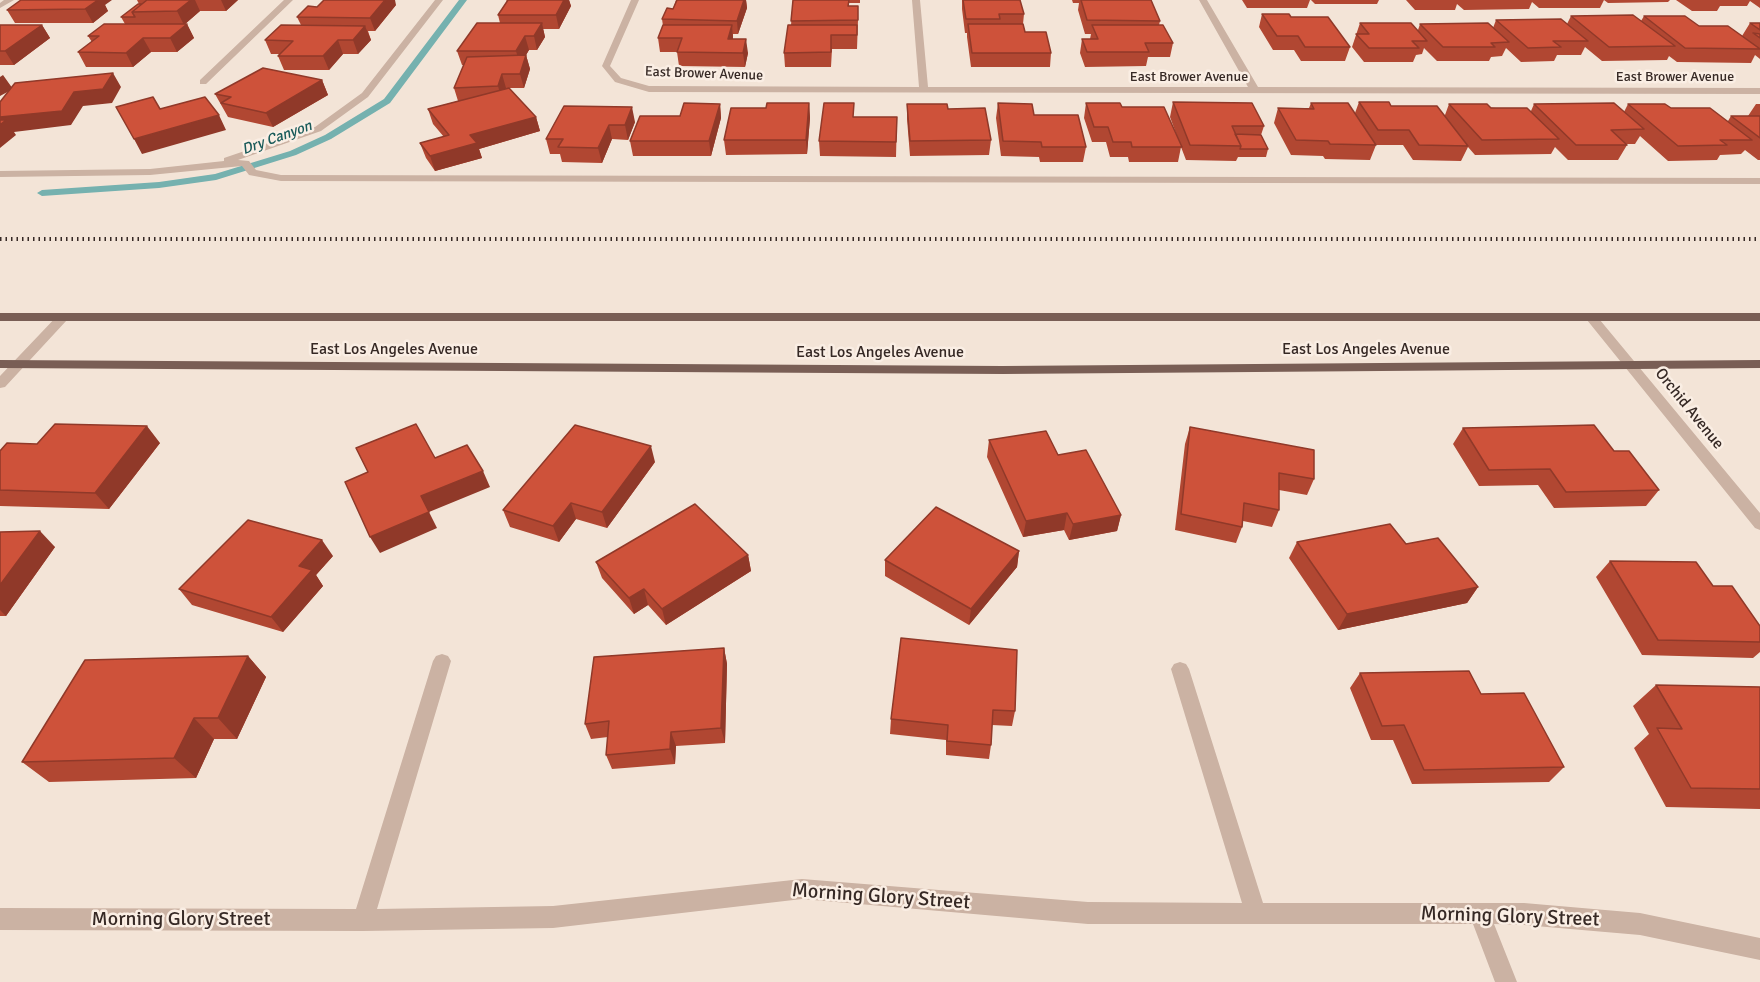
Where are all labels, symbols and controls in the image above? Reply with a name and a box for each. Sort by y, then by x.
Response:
street label: East Brower Avenue [645,64,763,84]
street label: East Brower Avenue [1130,69,1248,85]
street label: East Brower Avenue [1616,69,1734,85]
water label: Dry Canyon [240,117,314,159]
street label: East Los Angeles Avenue [310,340,478,360]
street label: East Los Angeles Avenue [1282,340,1450,360]
street label: East Los Angeles Avenue [796,343,964,363]
street label: Orchid Avenue [1650,365,1728,453]
street label: Morning Glory Street [791,879,971,915]
street label: Morning Glory Street [1420,902,1600,932]
street label: Morning Glory Street [92,908,270,932]

